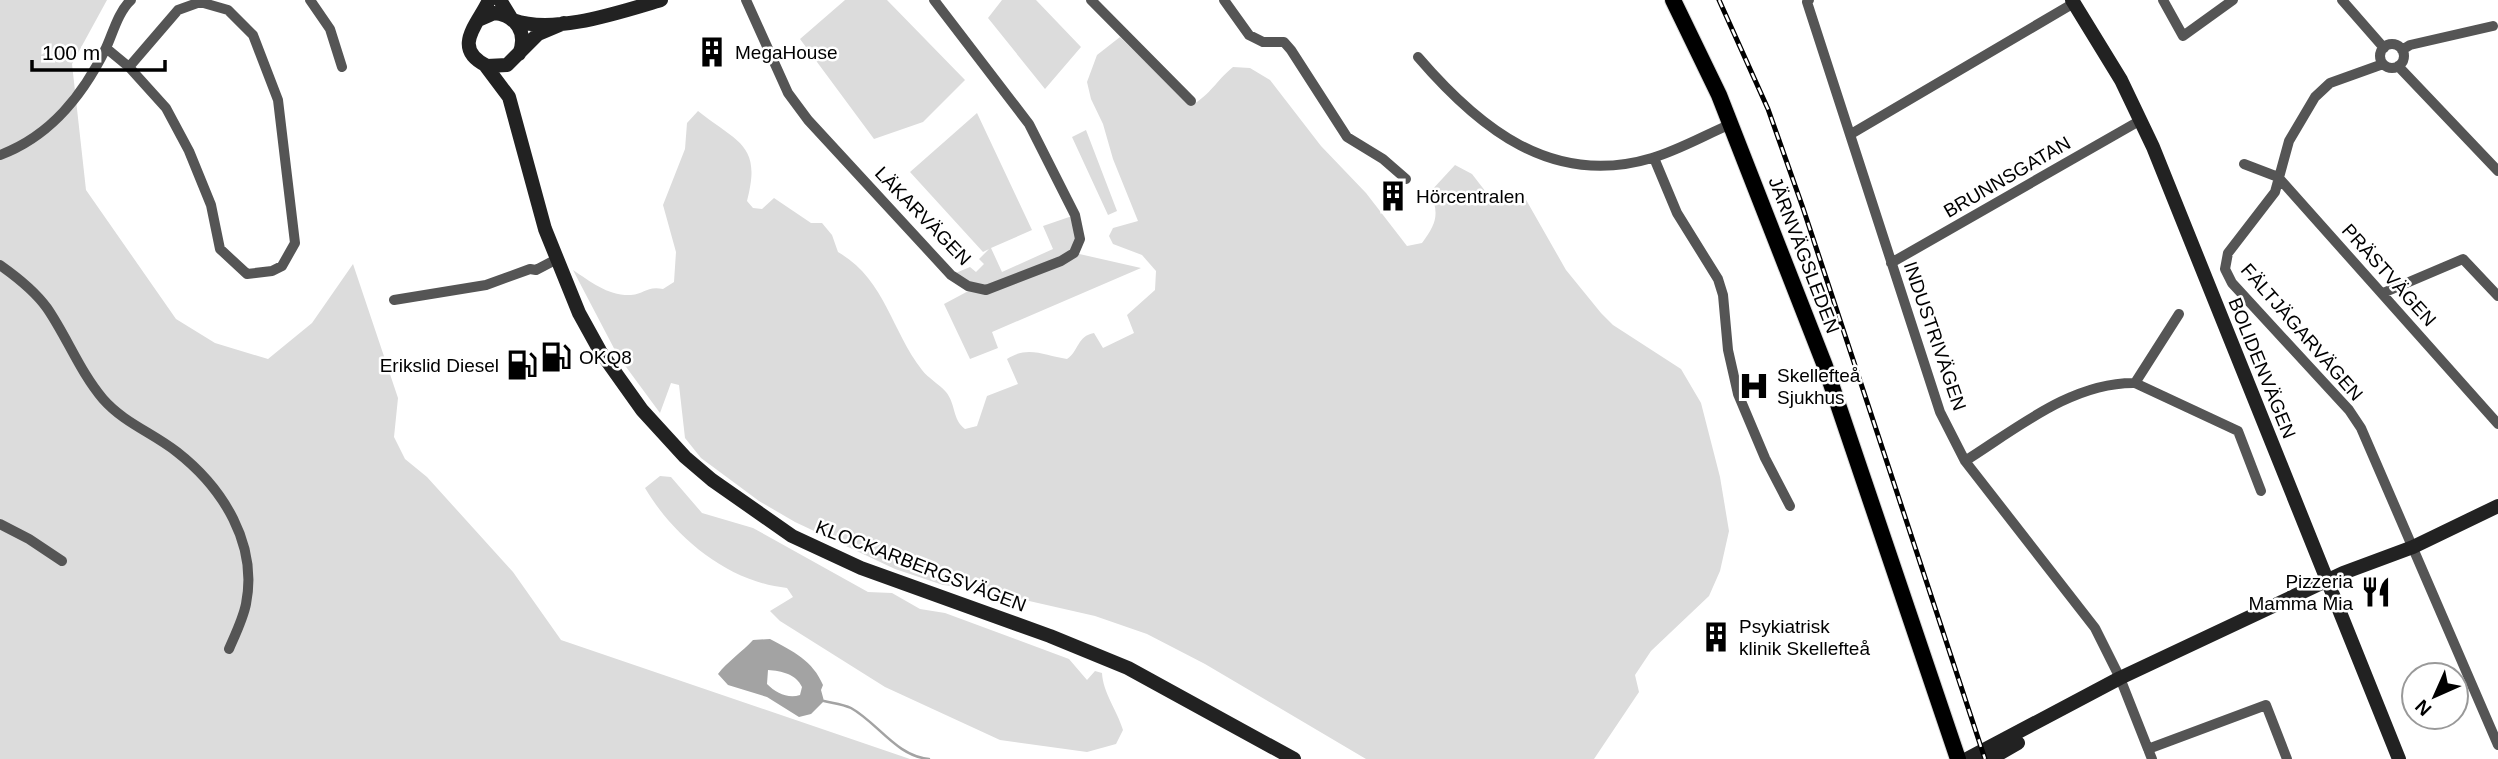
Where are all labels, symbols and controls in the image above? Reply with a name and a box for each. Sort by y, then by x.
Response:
scale bar [32,28,164,72]
building icon: MegaHouse [695,35,729,69]
text: 100 m [42,41,100,64]
place label: MegaHouse [735,42,837,63]
street label: BRUNNSGATAN [1940,132,2074,222]
street label: LÄKARVÄGEN [871,162,975,270]
street label: JÄRNVÄGSLEDEN [1764,174,1844,336]
building icon: Hörcentralen [1376,179,1410,213]
place label: Hörcentralen [1416,186,1525,207]
street label: PRÄSTVÄGEN [2338,220,2440,330]
street label: INDUSTRIVÄGEN [1900,259,1970,413]
street label: FÄLTJÄGARVÄGEN [2237,259,2367,405]
street label: BOLIDENVÄGEN [2224,295,2300,441]
fuel station icon: OKQ8 [539,340,573,374]
place label: OKQ8 [579,347,632,368]
fuel station icon: Erikslid Diesel [505,348,539,382]
place label: Erikslid Diesel [380,355,499,376]
place label: Skellefteå Sjukhus [1777,365,1861,408]
hospital icon: Skellefteå Sjukhus [1737,369,1771,403]
street label: KLOCKARBERGSVÄGEN [813,516,1029,616]
place label: Pizzeria Mamma Mia [2248,571,2353,614]
restaurant icon: Pizzeria Mamma Mia [2359,575,2393,609]
place label: Psykiatrisk klinik Skellefteå [1739,616,1870,659]
building icon: Psykiatrisk klinik Skellefteå [1699,620,1733,654]
north arrow [2400,661,2470,731]
text: N [2411,695,2436,720]

